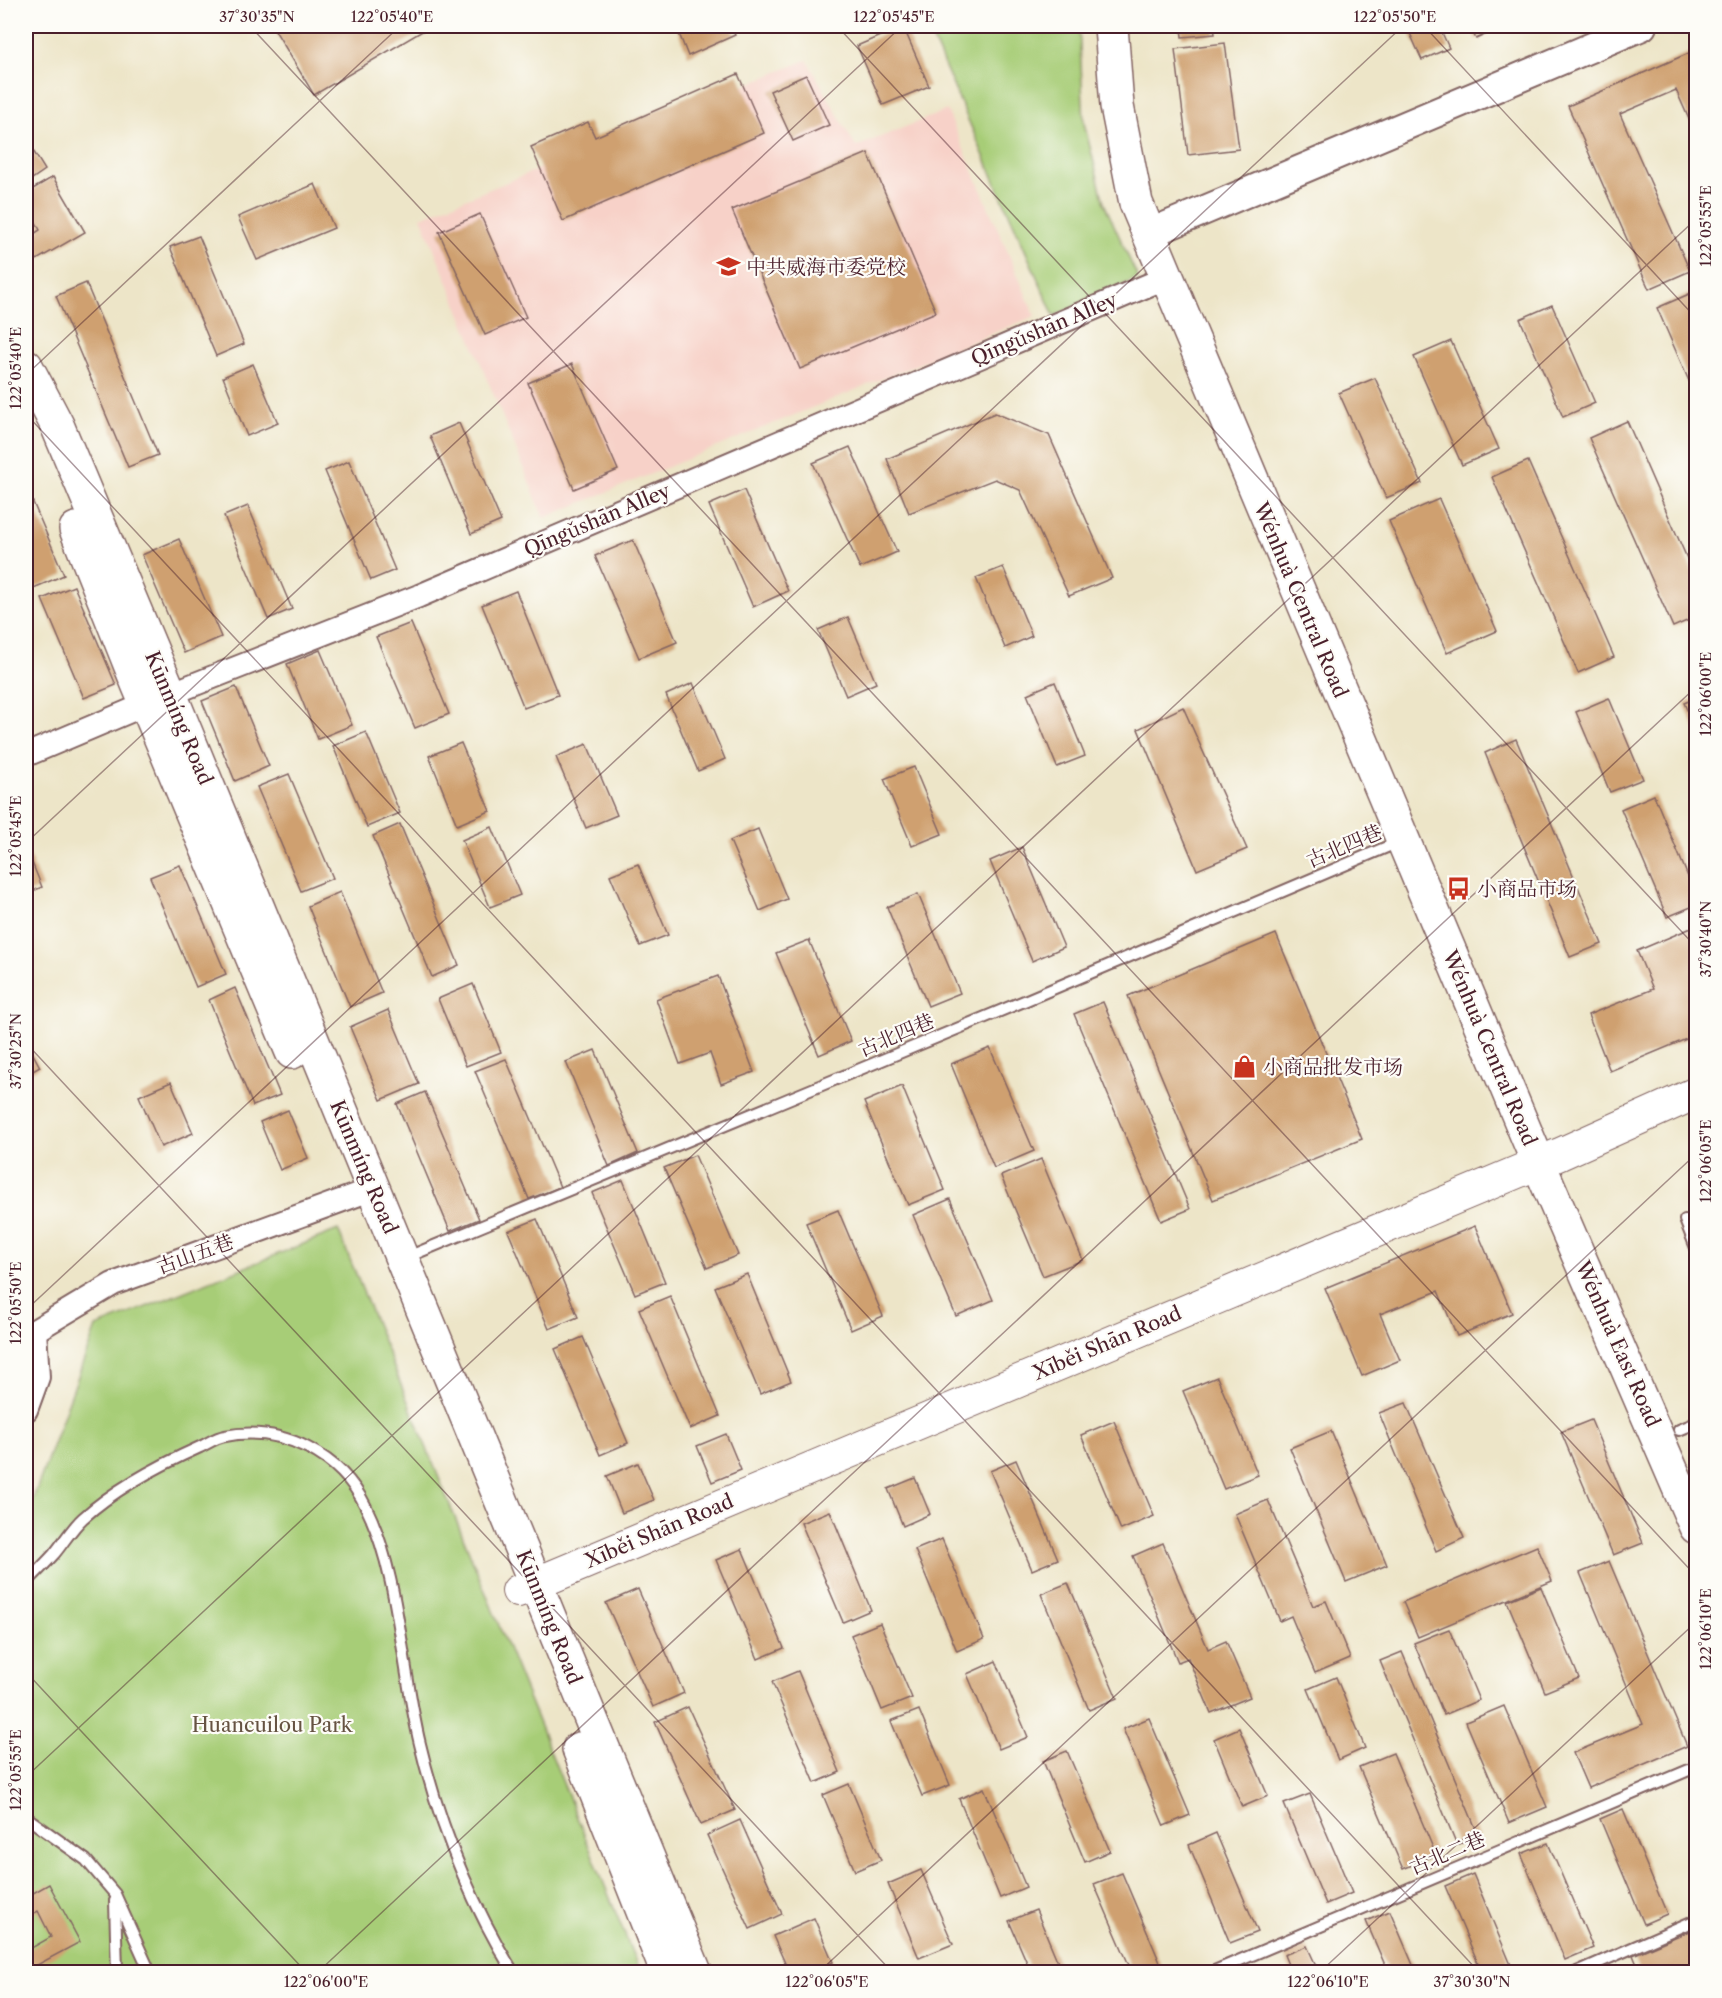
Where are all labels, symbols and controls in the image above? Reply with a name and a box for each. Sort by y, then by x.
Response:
text: 37°30'35"N [219,7,295,26]
text: 122°05'40"E [351,7,433,26]
text: 122°05'45"E [853,7,935,26]
text: 122°05'50"E [1354,7,1436,26]
text: 122°05'55"E [1696,185,1715,267]
school or university icon: 中共威海市委党校 [715,254,741,280]
place label: 中共威海市委党校 [746,255,906,279]
street label: Qīngǔshān Alley [967,287,1121,371]
text: 122°05'40"E [6,327,25,409]
street label: Qīngǔshān Alley [520,478,674,562]
street label: Wénhuà Central Road [1248,498,1353,701]
street label: Kūnmíng Road [140,648,218,788]
text: 122°06'00"E [1696,652,1715,736]
text: 122°05'45"E [6,795,25,877]
street label: 古北四巷 [1302,819,1386,873]
bus stop icon: 小商品市场 [1446,876,1472,902]
place label: 小商品市场 [1477,877,1577,901]
text: 37°30'40"N [1696,901,1715,977]
street label: Wénhuà Central Road [1437,946,1542,1149]
street label: 古北四巷 [854,1008,938,1062]
text: 37°30'25"N [6,1013,25,1089]
shop icon: 小商品批发市场 [1232,1054,1258,1080]
place label: 小商品批发市场 [1263,1055,1403,1079]
street label: Kūnmíng Road [325,1097,403,1237]
text: 122°06'05"E [1696,1119,1715,1203]
street label: 古山五巷 [153,1229,237,1279]
street label: Wénhuà East Road [1570,1256,1665,1431]
text: 122°05'50"E [6,1262,25,1344]
street label: Xīběi Shān Road [1028,1301,1185,1386]
street label: Xīběi Shān Road [580,1489,737,1574]
street label: Kūnmíng Road [511,1546,587,1688]
text: 122°06'10"E [1696,1588,1715,1670]
park label: Huancuilou Park [192,1713,354,1737]
text: 122°05'55"E [6,1729,25,1811]
street label: 古北二巷 [1405,1826,1489,1880]
text: 122°06'00"E [284,1972,368,1991]
text: 122°06'05"E [785,1972,869,1991]
text: 122°06'10"E [1287,1972,1369,1991]
text: 37°30'30"N [1433,1972,1511,1991]

